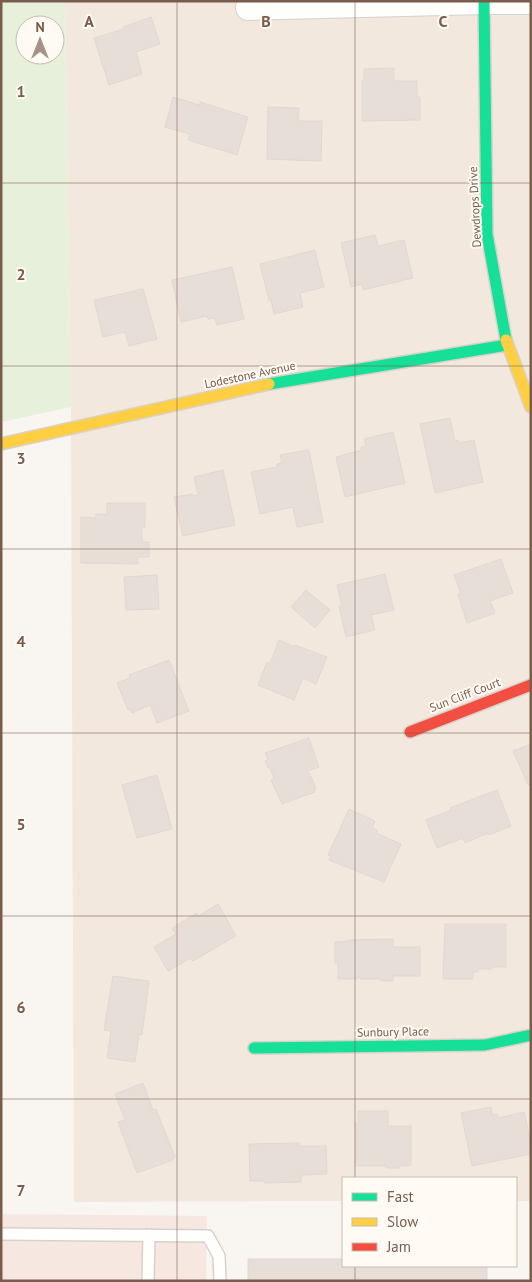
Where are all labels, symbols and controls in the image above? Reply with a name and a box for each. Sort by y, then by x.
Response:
text: A [84,11,94,31]
text: B [261,11,271,31]
text: C [439,11,448,31]
north arrow [15,15,65,65]
text: N [35,18,45,36]
text: 1 [16,81,26,101]
street label: Dewdrops Drive [465,166,484,248]
text: 2 [16,264,26,284]
street label: Lodestone Avenue [203,358,297,392]
text: 3 [16,448,26,468]
text: 4 [16,631,26,651]
street label: Sun Cliff Court [427,674,502,715]
text: 5 [16,814,26,834]
text: 6 [16,997,26,1017]
street label: Sunbury Place [357,1023,429,1040]
legend [342,1177,517,1267]
text: 7 [16,1180,26,1200]
text: Fast [387,1187,414,1206]
text: Slow [387,1212,418,1231]
text: Jam [386,1237,411,1256]

